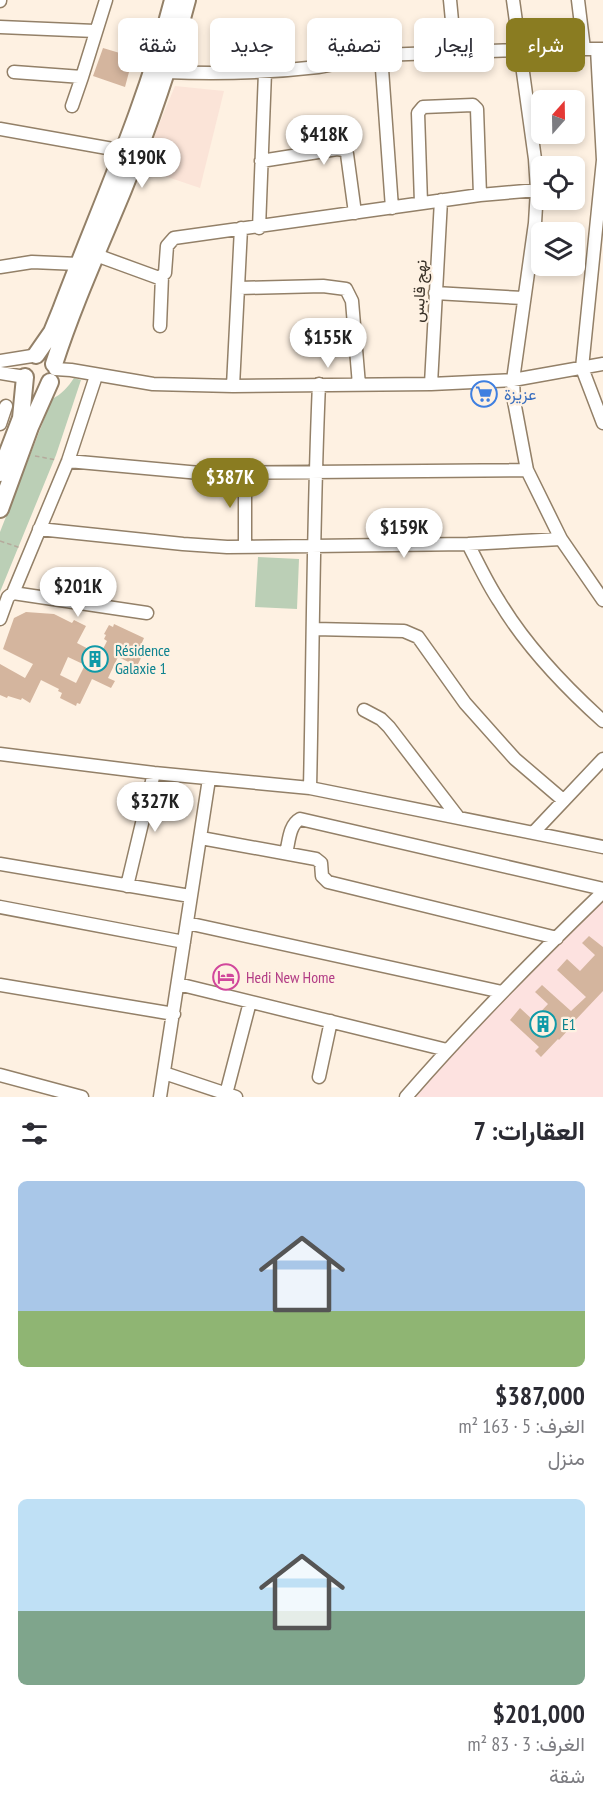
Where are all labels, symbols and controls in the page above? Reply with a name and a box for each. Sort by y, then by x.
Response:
chip: شقة [118,18,198,72]
chip: جديد [210,18,295,72]
chip: تصفية [307,18,402,72]
chip: إيجار [414,18,494,72]
chip: شراء [506,18,585,72]
north arrow [531,90,585,144]
map controls [531,90,585,276]
pin: $418K [282,115,366,166]
text: $418K [300,121,348,147]
pin: $190K [100,138,184,189]
text: $190K [118,144,166,170]
button: locate [531,156,585,210]
button: layers [531,222,585,276]
street label: نهج قابس [407,259,433,323]
pin: $155K [286,318,370,369]
text: $155K [304,324,352,350]
supermarket icon: عزيزة [469,379,499,409]
place label: عزيزة [504,384,536,405]
pin: $387K [188,458,272,509]
text: $387K [206,464,254,490]
pin: $159K [362,508,446,559]
text: $159K [380,514,428,540]
pin: $201K [36,567,120,618]
text: $201K [54,573,102,599]
place label: Résidence Galaxie 1 [115,640,170,678]
building icon: Résidence Galaxie 1 [80,644,110,674]
pin: $327K [113,782,197,833]
text: $327K [131,788,179,814]
hotel icon: Hedi New Home [211,962,241,992]
place label: Hedi New Home [246,967,335,987]
building icon: E1 [528,1009,558,1039]
place label: E1 [562,1014,576,1034]
text: العقارات: 7 [474,1114,585,1147]
icon: filters [18,1117,51,1150]
icon: home [248,1220,356,1328]
text: $387,000 [495,1379,585,1412]
text: الغرف: 5 · 163 m² [458,1413,585,1439]
text: منزل [548,1445,585,1471]
icon: home [248,1538,356,1646]
text: $201,000 [492,1697,585,1730]
text: الغرف: 3 · 83 m² [467,1731,585,1757]
text: شقة [549,1763,585,1789]

